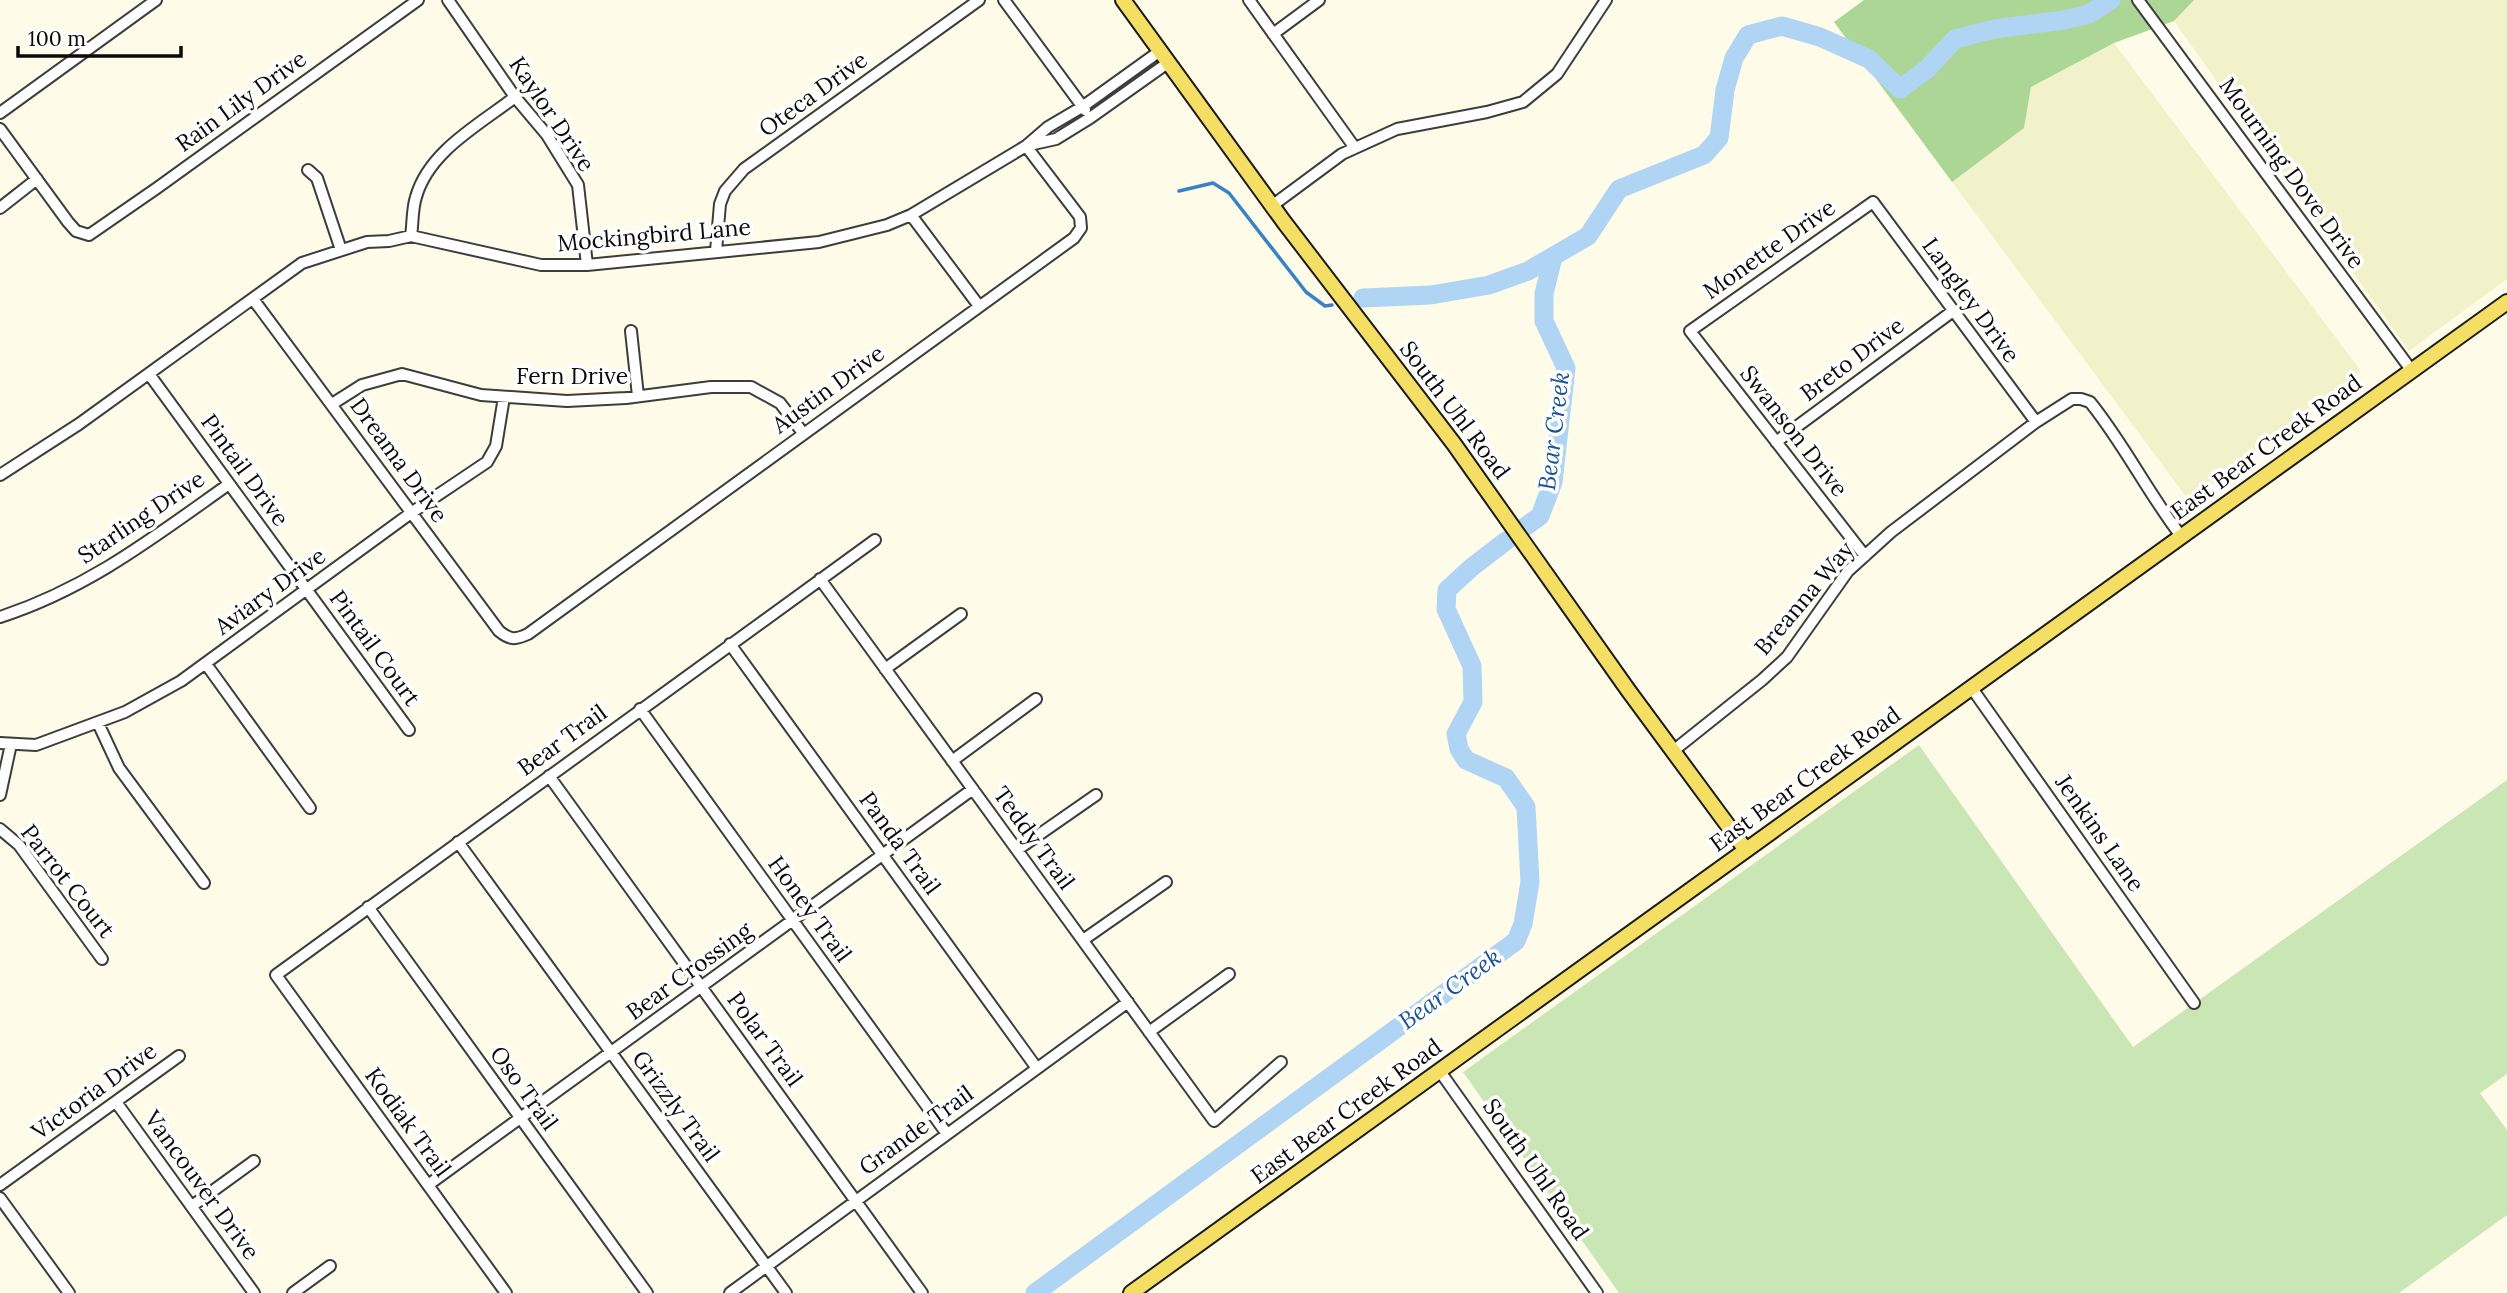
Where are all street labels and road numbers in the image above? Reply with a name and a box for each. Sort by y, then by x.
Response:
street label: Rain Lily Drive [170,43,312,158]
street label: Oteca Drive [753,44,873,143]
street label: Kaylor Drive [503,51,602,177]
street label: Mourning Dove Drive [2213,71,2372,274]
street label: Monette Drive [1697,192,1840,305]
street label: Mockingbird Lane [556,212,752,257]
street label: Langley Drive [1916,232,2026,368]
street label: Breto Drive [1794,310,1909,407]
street label: South Uhl Road [1394,335,1517,485]
street label: Austin Drive [765,338,889,440]
street label: Swanson Drive [1734,359,1855,502]
street label: Fern Drive [516,361,628,390]
street label: East Bear Creek Road [2165,367,2367,526]
street label: Dreama Drive [344,392,454,528]
street label: Pintail Drive [195,408,296,531]
street label: Starling Drive [72,464,210,570]
street label: Breanna Way [1748,534,1860,661]
street label: Aviary Drive [208,541,331,641]
street label: Pintail Court [324,584,427,711]
street label: Bear Trail [511,697,612,782]
street label: East Bear Creek Road [1704,699,1906,858]
street label: Jenkins Lane [2049,768,2151,897]
street label: Teddy Trail [987,781,1081,895]
street label: Panda Trail [853,786,947,900]
street label: Parrot Court [15,818,122,943]
street label: Honey Trail [762,850,859,967]
street label: Bear Crossing [620,915,758,1026]
street label: Polar Trail [721,986,809,1092]
street label: East Bear Creek Road [1245,1031,1447,1190]
street label: Victoria Drive [25,1036,162,1146]
street label: Oso Trail [484,1040,565,1136]
street label: Grizzly Trail [626,1044,726,1167]
street label: Kodiak Trail [359,1061,458,1182]
street label: Grande Trail [853,1078,979,1181]
street label: South Uhl Road [1477,1093,1596,1245]
street label: Vancouver Drive [138,1104,266,1265]

